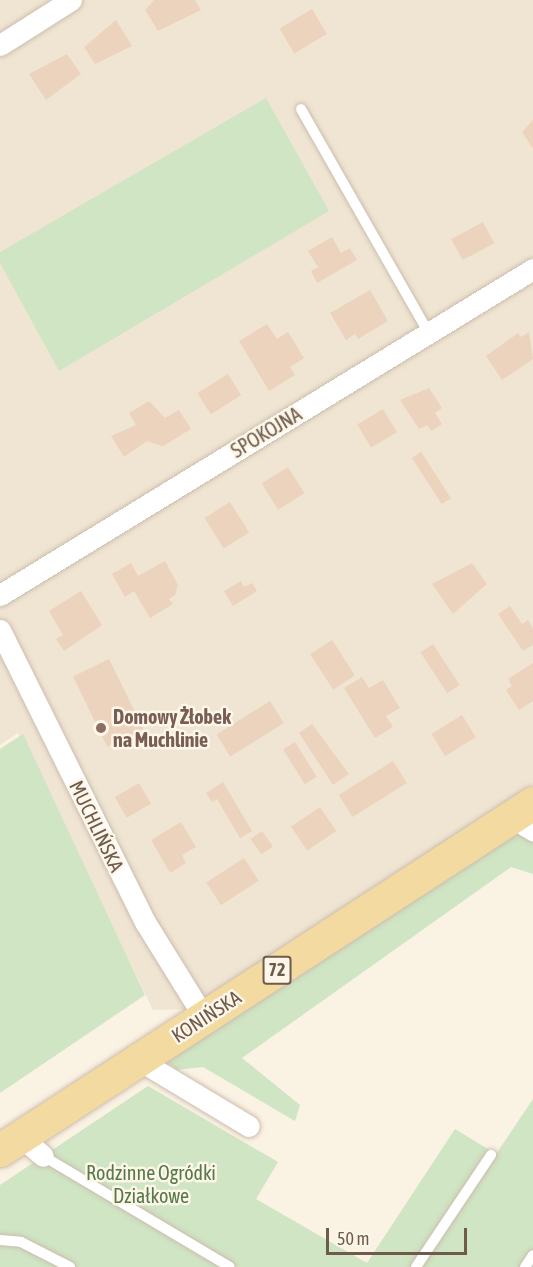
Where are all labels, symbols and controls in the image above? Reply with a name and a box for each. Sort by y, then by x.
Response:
street label: SPOKOJNA [226,402,306,462]
place label: Domowy Żłobek na Muchlinie [113,704,231,751]
marker: Domowy Żłobek na Muchlinie [94,721,108,735]
street label: MUCHLIŃSKA [65,776,129,876]
road number: 72 [262,955,292,985]
street label: KONIŃSKA [167,985,245,1047]
park label: Rodzinne Ogródki Działkowe [86,1160,216,1207]
scale bar [329,1216,470,1254]
text: 50 m [337,1228,369,1249]

